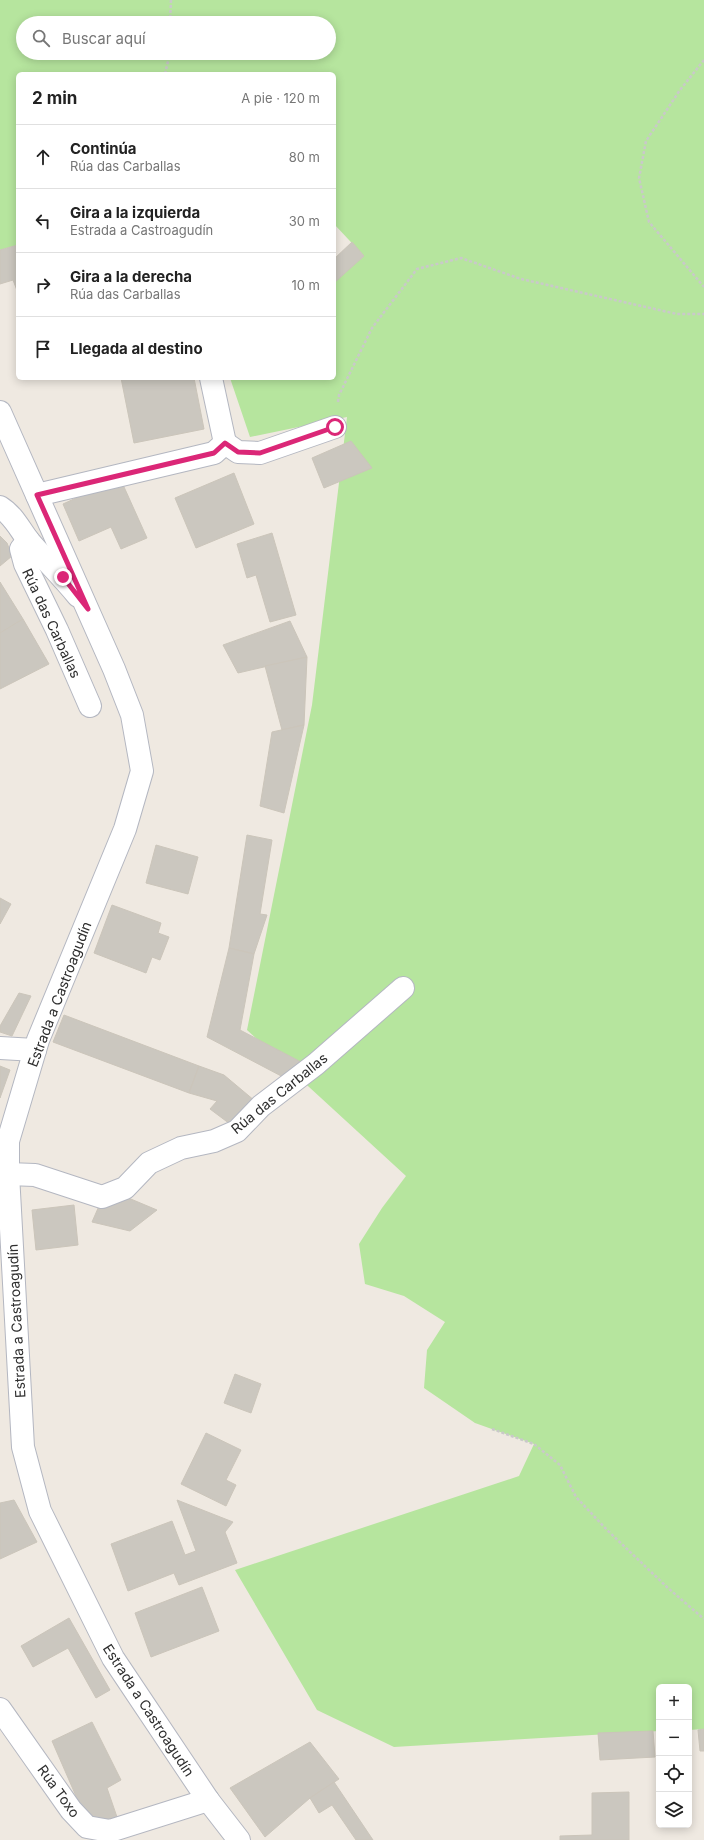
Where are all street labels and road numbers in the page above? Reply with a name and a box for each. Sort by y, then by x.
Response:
street label: Rúa das Carballas [19,565,85,681]
street label: Estrada a Castroagudín [23,919,95,1069]
street label: Rúa das Carballas [227,1049,331,1137]
street label: Estrada a Castroagudín [3,1244,29,1398]
street label: Estrada a Castroagudín [100,1641,198,1779]
street label: Rúa Toxo [34,1761,84,1821]

